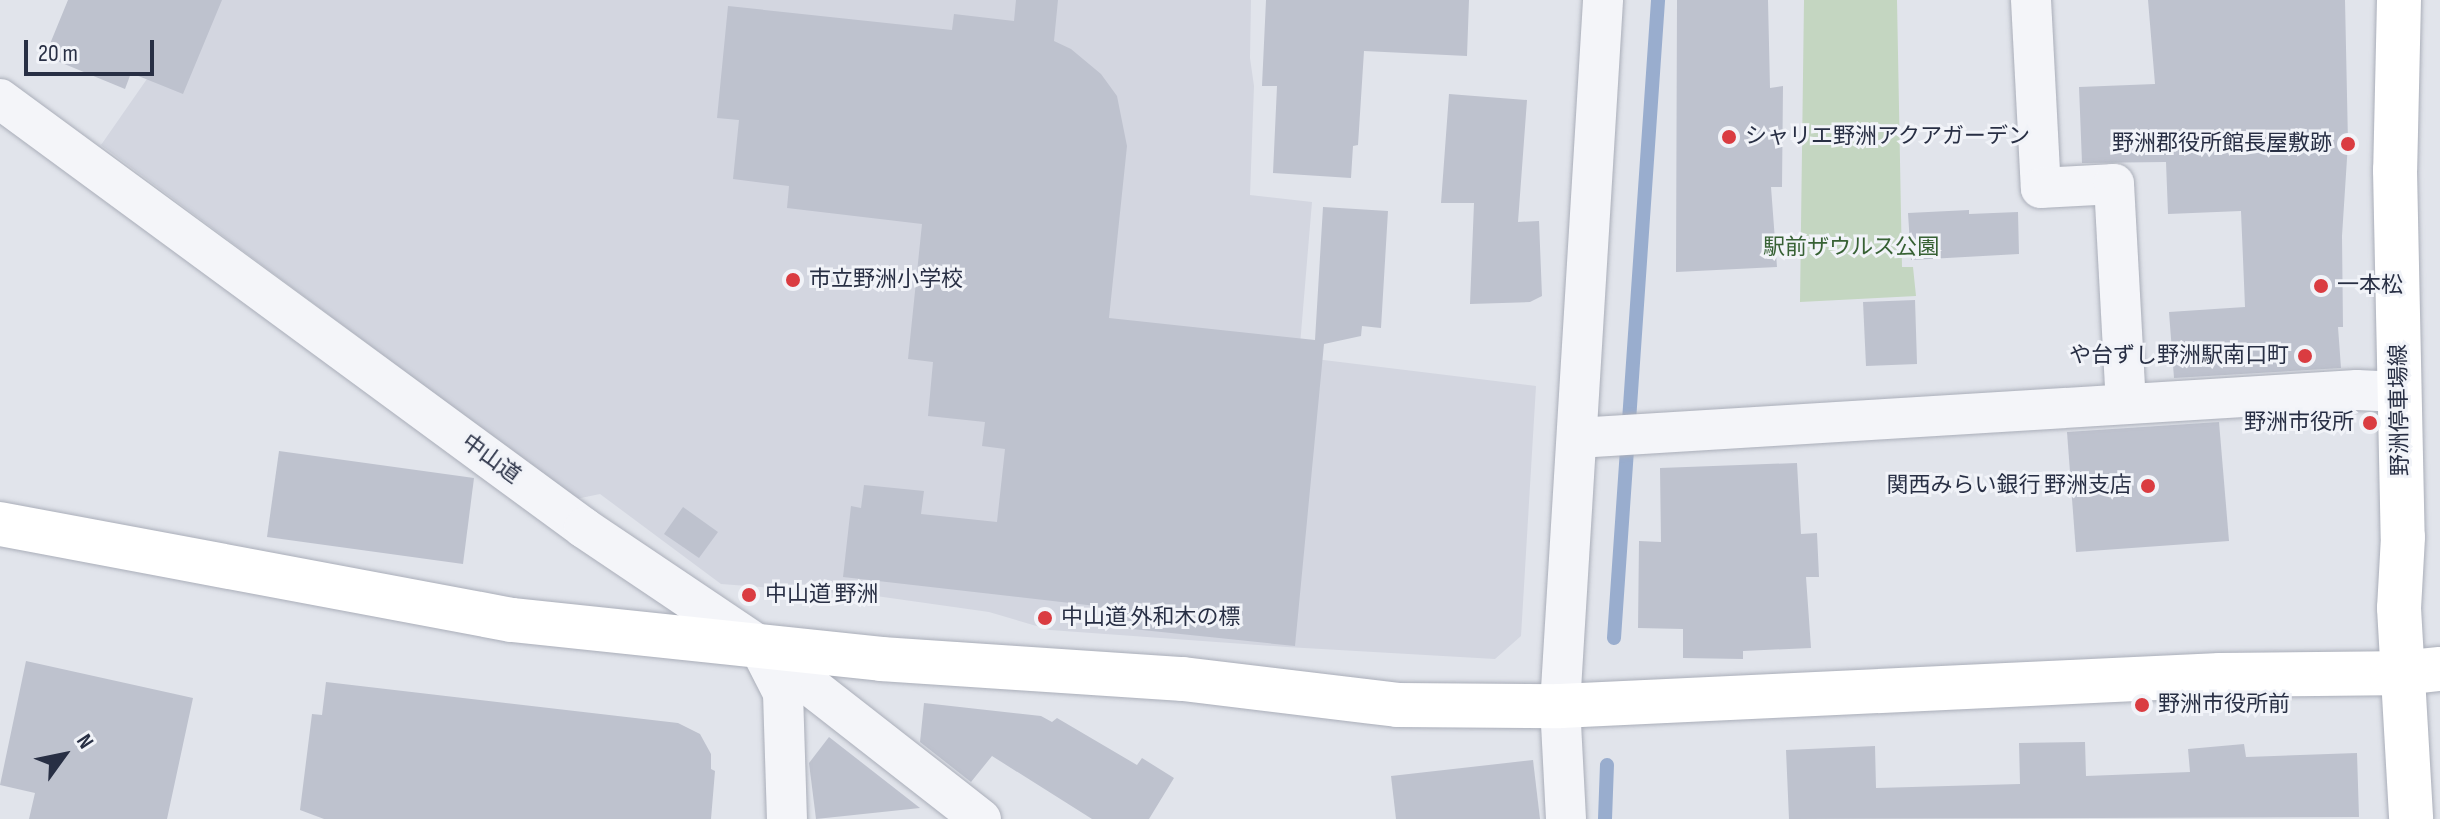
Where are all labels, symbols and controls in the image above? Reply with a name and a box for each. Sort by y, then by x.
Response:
scale bar [28,24,158,74]
text: 20 m [38,39,78,68]
place label: シャリエ野洲アクアガーデン [1745,124,2031,150]
marker: シャリエ野洲アクアガーデン [1720,128,1738,146]
place label: 野洲郡役所館長屋敷跡 [2112,131,2332,157]
marker: 野洲郡役所館長屋敷跡 [2339,135,2357,153]
park label: 駅前ザウルス公園 [1763,235,1939,261]
place label: 市立野洲小学校 [809,267,963,293]
marker: 市立野洲小学校 [784,271,802,289]
place label: 一本松 [2337,273,2403,299]
marker: 一本松 [2312,277,2330,295]
place label: や台ずし野洲駅南口町 [2069,343,2289,369]
street label: 野洲停車場線 [2386,344,2414,476]
marker: や台ずし野洲駅南口町 [2296,347,2314,365]
place label: 野洲市役所 [2244,410,2354,436]
marker: 野洲市役所 [2361,414,2379,432]
street label: 中山道 [457,429,525,489]
place label: 関西みらい銀行 野洲支店 [1887,473,2132,499]
marker: 関西みらい銀行 野洲支店 [2139,477,2157,495]
place label: 中山道 野洲 [765,582,878,608]
marker: 中山道 野洲 [740,586,758,604]
place label: 中山道 外和木の標 [1061,605,1240,631]
marker: 中山道 外和木の標 [1036,609,1054,627]
place label: 野洲市役所前 [2158,692,2290,718]
marker: 野洲市役所前 [2133,696,2151,714]
north arrow [24,715,104,795]
text: N [70,729,99,754]

